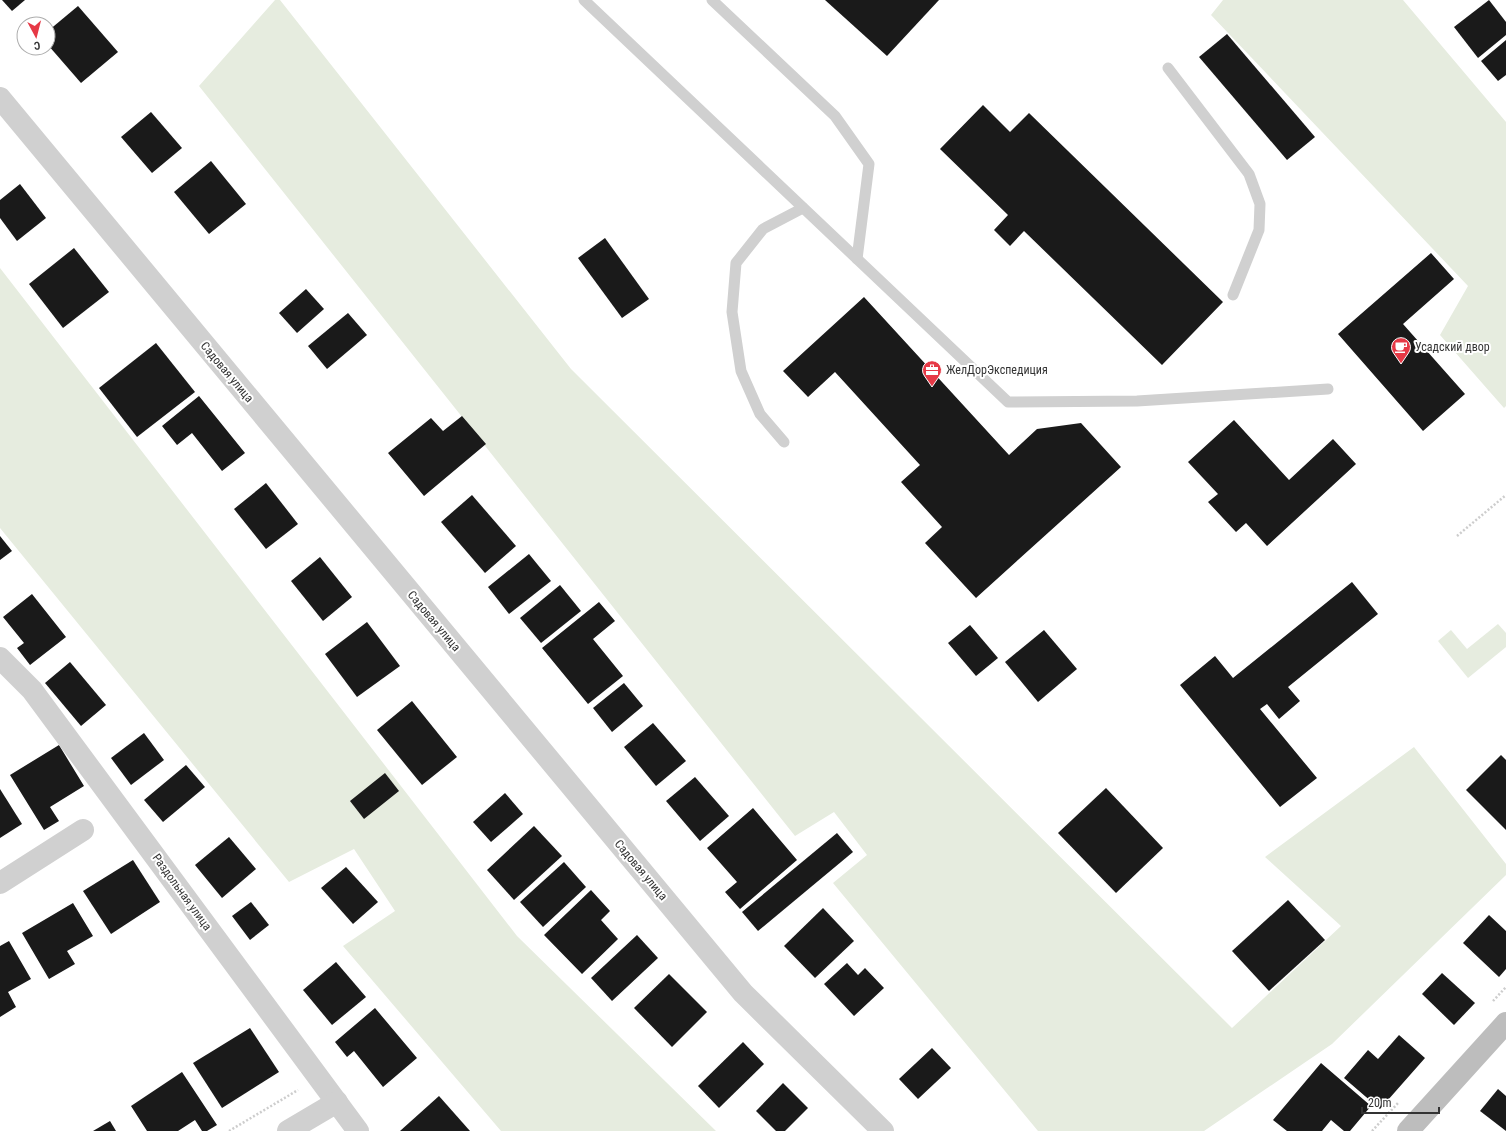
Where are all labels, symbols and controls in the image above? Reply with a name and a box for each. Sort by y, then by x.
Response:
north arrow [16,16,56,56]
text: С [33,39,41,52]
cafe icon: Усадский двор [1390,336,1412,364]
street label: Садовая улица [198,339,256,405]
place label: Усадский двор [1415,340,1490,354]
office icon: ЖелДорЭкспедиция [921,359,943,387]
place label: ЖелДорЭкспедиция [946,363,1048,377]
street label: Садовая улица [405,588,463,654]
street label: Садовая улица [612,837,670,903]
street label: Раздольная улица [149,851,215,933]
scale bar [1362,1089,1439,1115]
text: 20 m [1368,1096,1392,1110]

